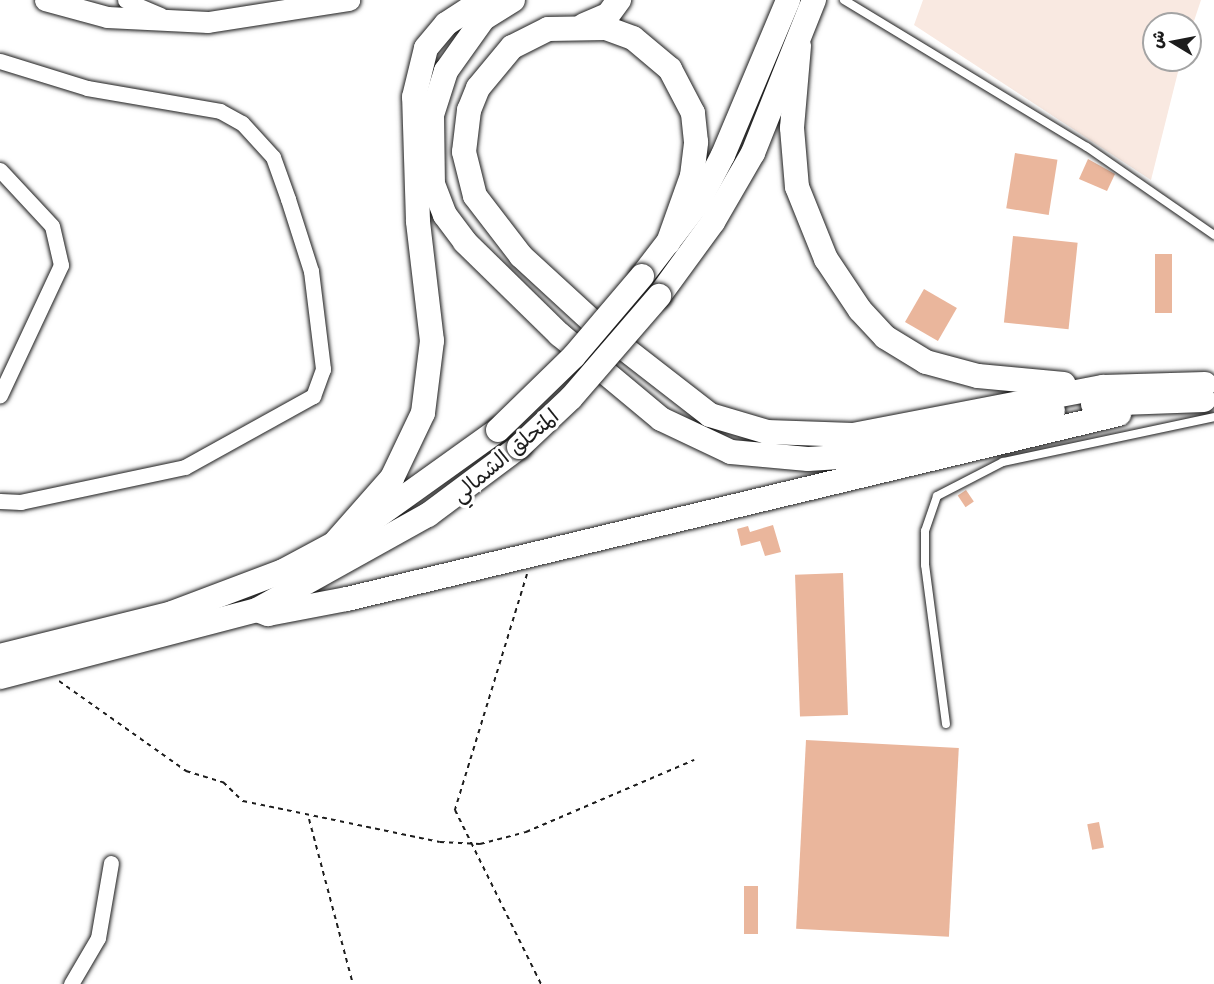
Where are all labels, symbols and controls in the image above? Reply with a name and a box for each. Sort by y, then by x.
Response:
north arrow [1142,12,1202,72]
text: ش [1143,28,1170,50]
street label: المتحلق الشمالي [445,402,563,506]

